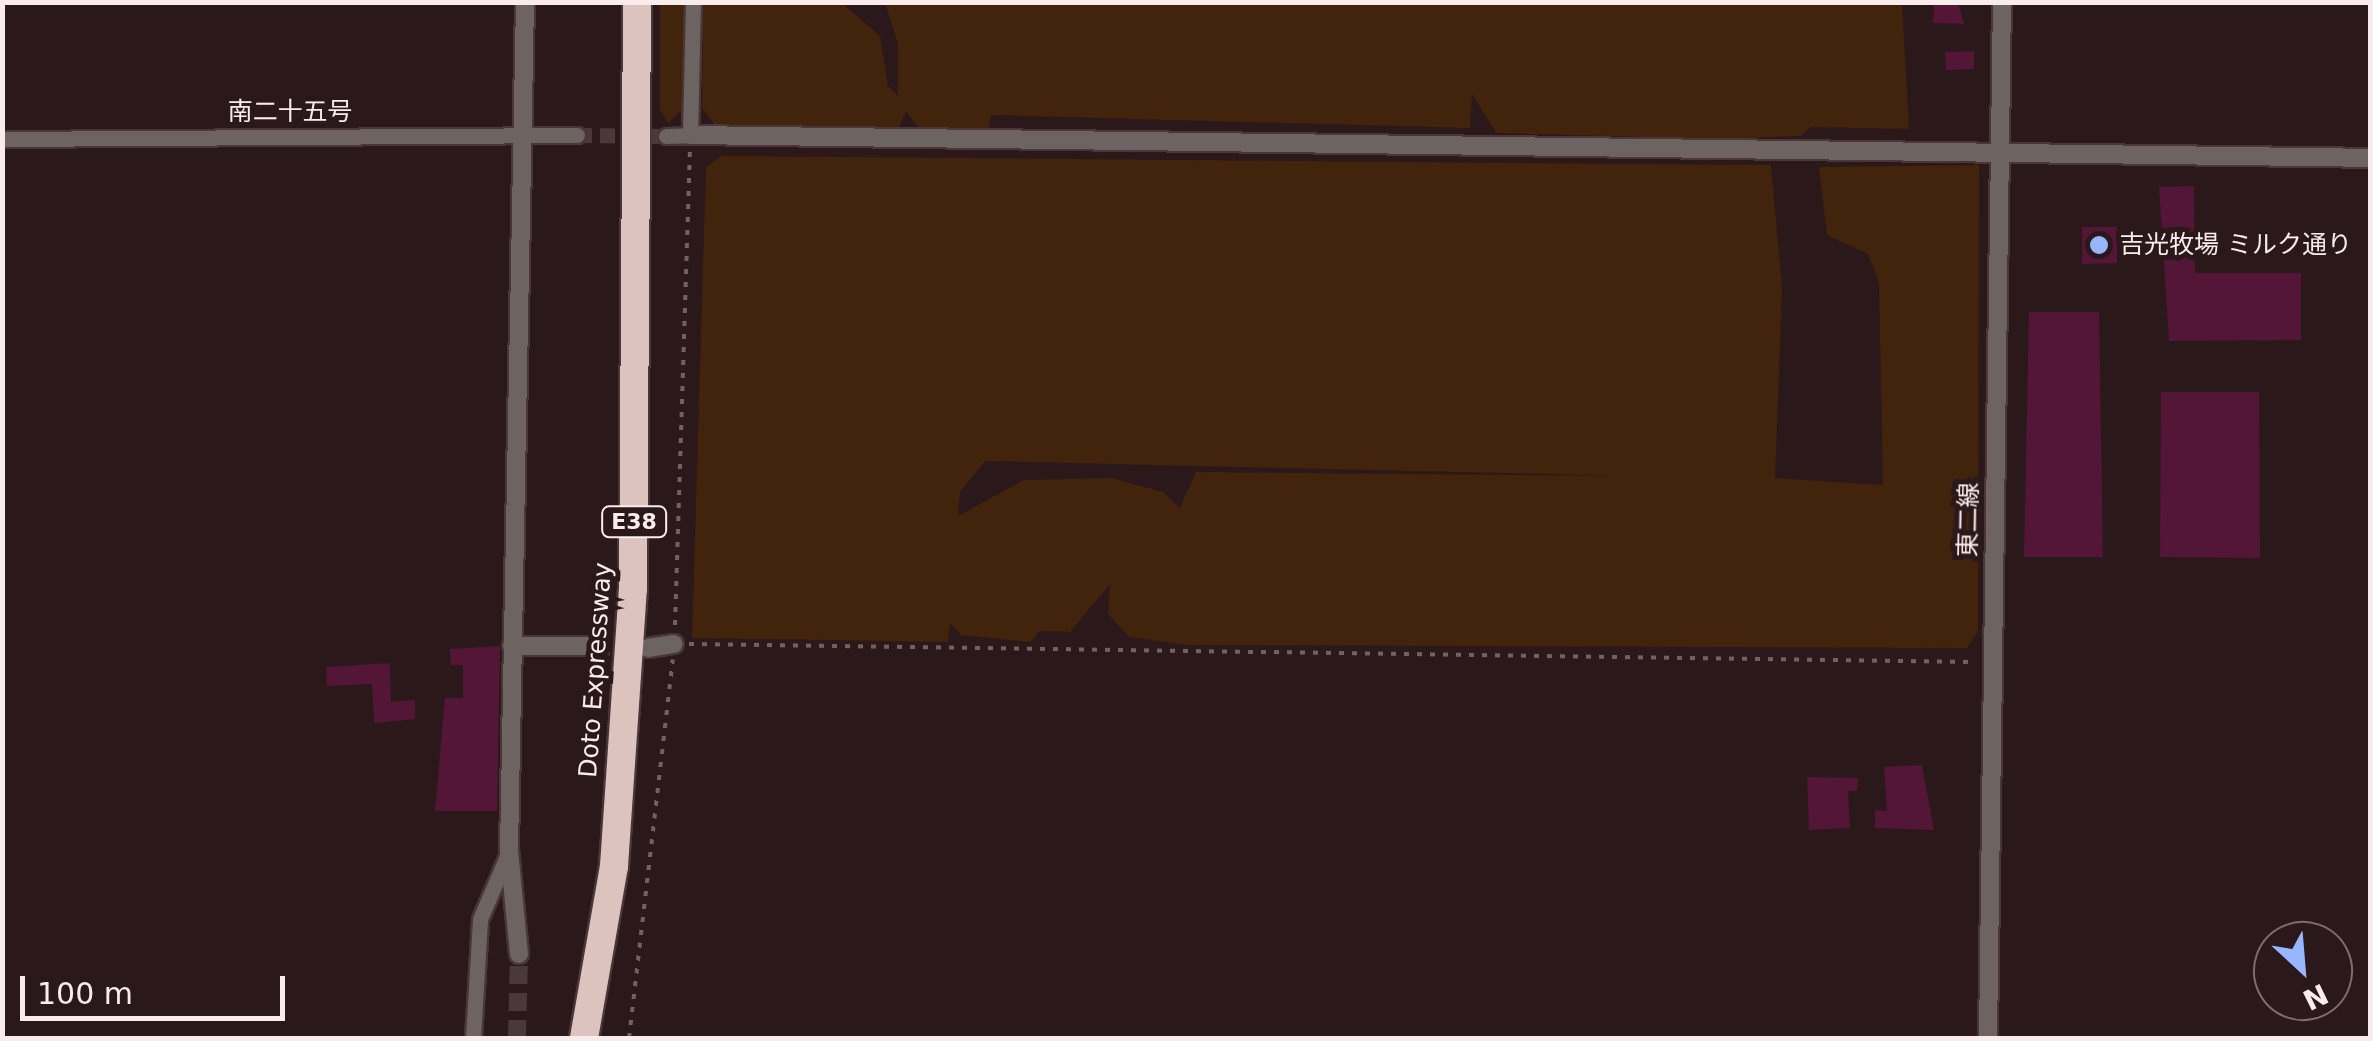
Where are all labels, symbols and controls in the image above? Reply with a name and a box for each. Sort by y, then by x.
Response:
street label: 南二十五号 [228,97,352,127]
place label: 吉光牧場 ミルク通り [2119,230,2352,260]
marker: 吉光牧場 ミルク通り [2088,234,2110,256]
street label: 東二線 [1953,482,1985,558]
road number: E38 [599,505,669,539]
street label: Doto Expressway [574,561,618,779]
north arrow [2253,921,2353,1021]
scale bar [25,956,290,1018]
text: 100 m [37,976,133,1011]
text: N [2298,977,2333,1017]

